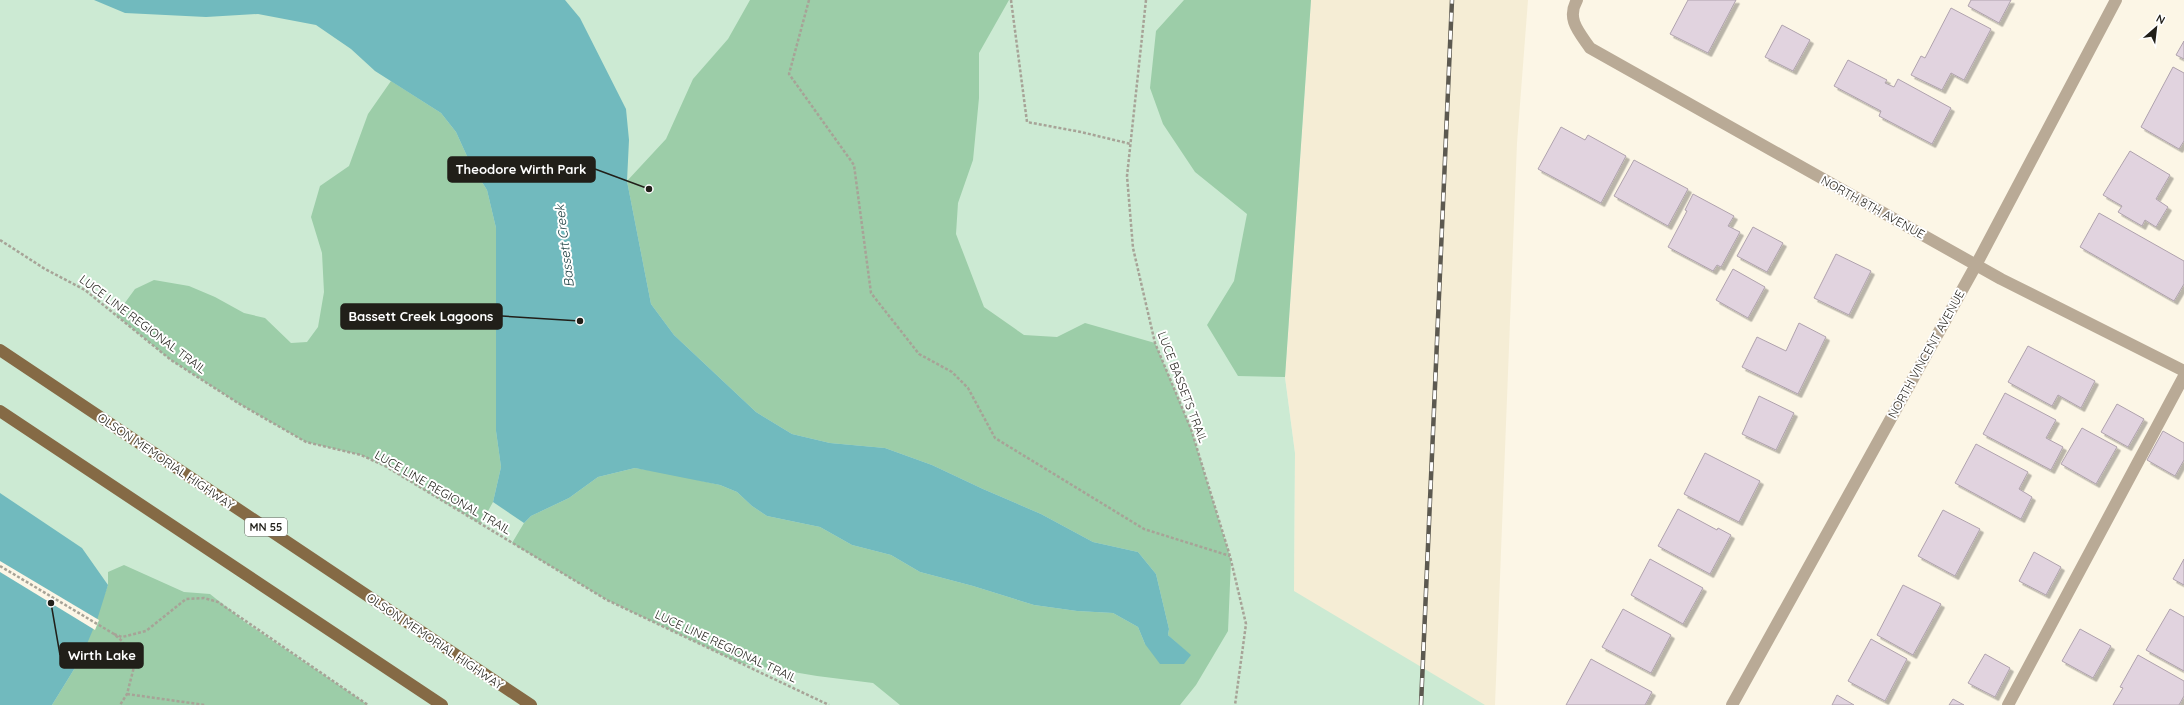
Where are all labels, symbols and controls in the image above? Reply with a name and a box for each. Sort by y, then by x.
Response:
north arrow [2136,8,2176,48]
text: N [2154,11,2168,27]
callout: Theodore Wirth Park [448,157,595,182]
text: Theodore Wirth Park [455,161,587,177]
street label: NORTH 8TH AVENUE [1819,172,1928,242]
water label: Bassett Creek [551,203,577,288]
street label: LUCE LINE REGIONAL TRAIL [77,271,210,377]
street label: NORTH VINCENT AVENUE [1884,287,1968,421]
callout: Bassett Creek Lagoons [341,304,502,329]
text: Bassett Creek Lagoons [349,308,493,324]
street label: LUCE BASSETS TRAIL [1155,329,1211,445]
street label: OLSON MEMORIAL HIGHWAY [95,410,237,513]
street label: LUCE LINE REGIONAL TRAIL [372,447,514,538]
road number: MN 55 [245,518,287,536]
street label: OLSON MEMORIAL HIGHWAY [364,590,506,693]
street label: LUCE LINE REGIONAL TRAIL [653,606,800,686]
callout: Wirth Lake [60,643,143,668]
text: Wirth Lake [68,647,136,663]

